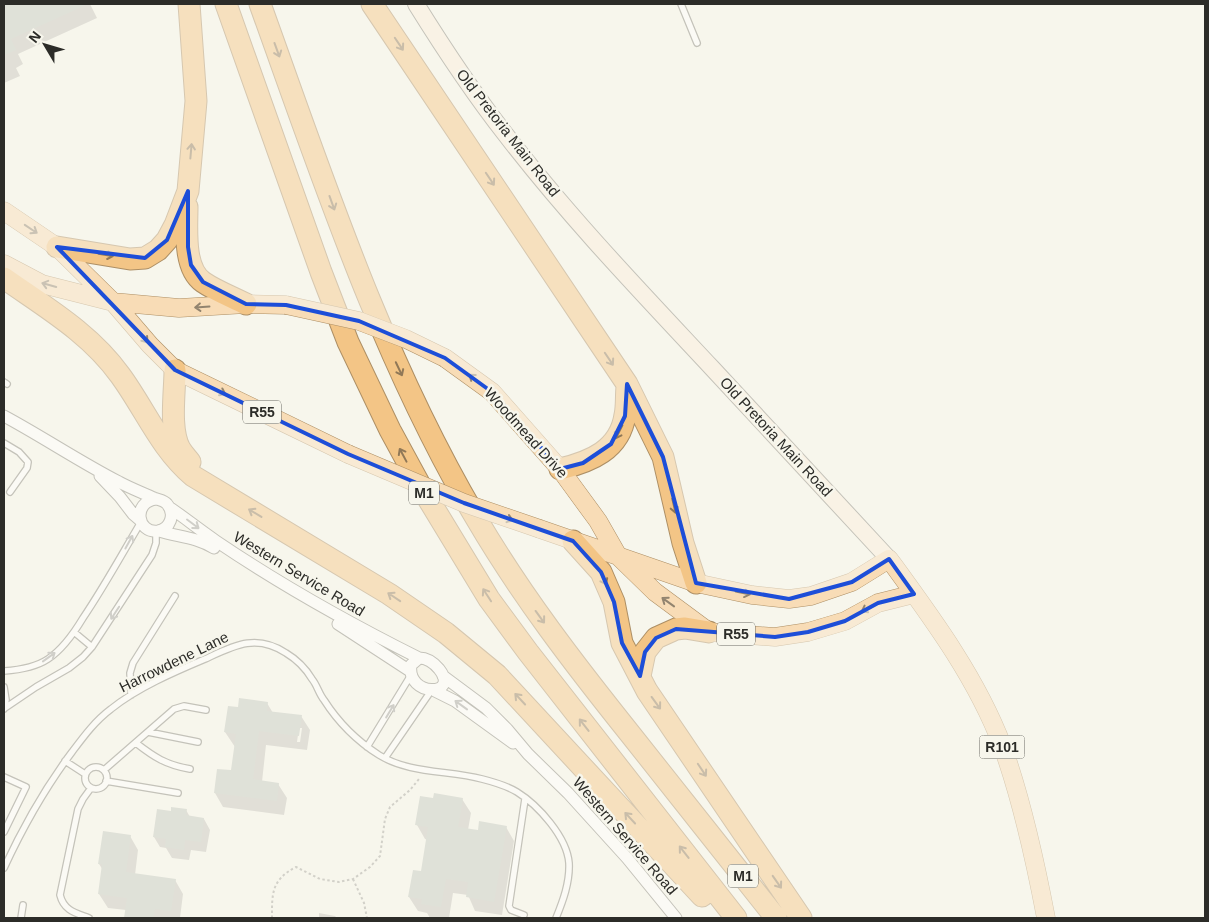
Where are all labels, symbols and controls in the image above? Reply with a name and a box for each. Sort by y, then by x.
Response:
north arrow [20,20,70,70]
text: N [25,28,44,46]
one-way arrow [394,37,404,51]
one-way arrow [273,41,282,57]
street label: Old Pretoria Main Road [453,66,563,200]
one-way arrow [187,143,196,159]
one-way arrow [485,172,495,186]
one-way arrow [327,194,337,210]
one-way arrow [23,224,37,234]
one-way arrow [97,250,113,260]
one-way arrow [42,280,58,290]
one-way arrow [195,302,211,311]
one-way arrow [137,331,149,344]
one-way arrow [605,351,615,365]
one-way arrow [395,361,404,376]
one-way arrow [468,374,482,384]
street label: Old Pretoria Main Road [717,374,836,500]
street label: Woodmead Drive [481,384,571,481]
one-way arrow [211,387,226,396]
road number: R55 [243,401,281,424]
one-way arrow [613,424,623,439]
one-way arrow [398,448,408,463]
road number: M1 [409,482,439,504]
one-way arrow [670,498,679,514]
one-way arrow [248,508,262,518]
one-way arrow [498,514,514,523]
one-way arrow [186,519,199,530]
street label: Western Service Road [231,528,368,619]
one-way arrow [124,535,134,550]
one-way arrow [599,570,609,585]
one-way arrow [481,588,491,602]
one-way arrow [735,589,751,598]
one-way arrow [387,592,401,602]
one-way arrow [661,597,675,607]
one-way arrow [861,604,876,613]
one-way arrow [109,606,120,620]
one-way arrow [535,610,545,624]
road number: R55 [717,622,755,646]
street label: Harrowdene Lane [116,628,231,695]
one-way arrow [42,652,56,662]
one-way arrow [514,693,526,706]
one-way arrow [651,696,661,710]
one-way arrow [454,700,468,710]
one-way arrow [385,705,395,719]
one-way arrow [578,719,589,732]
road number: R101 [980,736,1024,759]
one-way arrow [696,763,707,777]
street label: Western Service Road [570,774,681,898]
one-way arrow [624,812,636,825]
one-way arrow [679,846,690,859]
road number: M1 [728,864,758,888]
one-way arrow [772,875,782,889]

